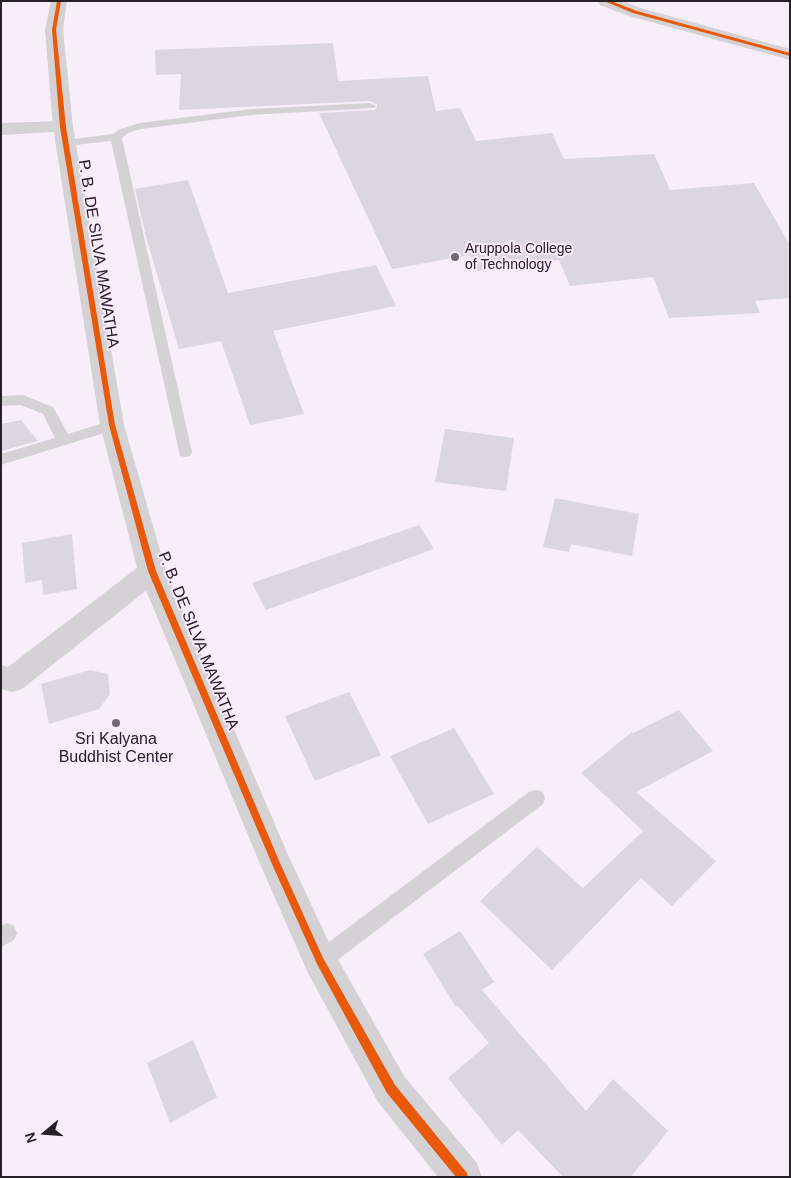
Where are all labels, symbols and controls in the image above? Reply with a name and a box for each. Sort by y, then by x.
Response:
street label: P. B. DE SILVA MAWATHA [74,158,122,350]
place label: Aruppola College of Technology [465,241,572,274]
marker: Aruppola College of Technology [449,251,461,263]
street label: P. B. DE SILVA MAWATHA [153,549,243,733]
marker: Sri Kalyana Buddhist Center [110,717,122,729]
place label: Sri Kalyana Buddhist Center [59,730,173,768]
north arrow [20,1108,70,1158]
text: N [22,1130,40,1145]

